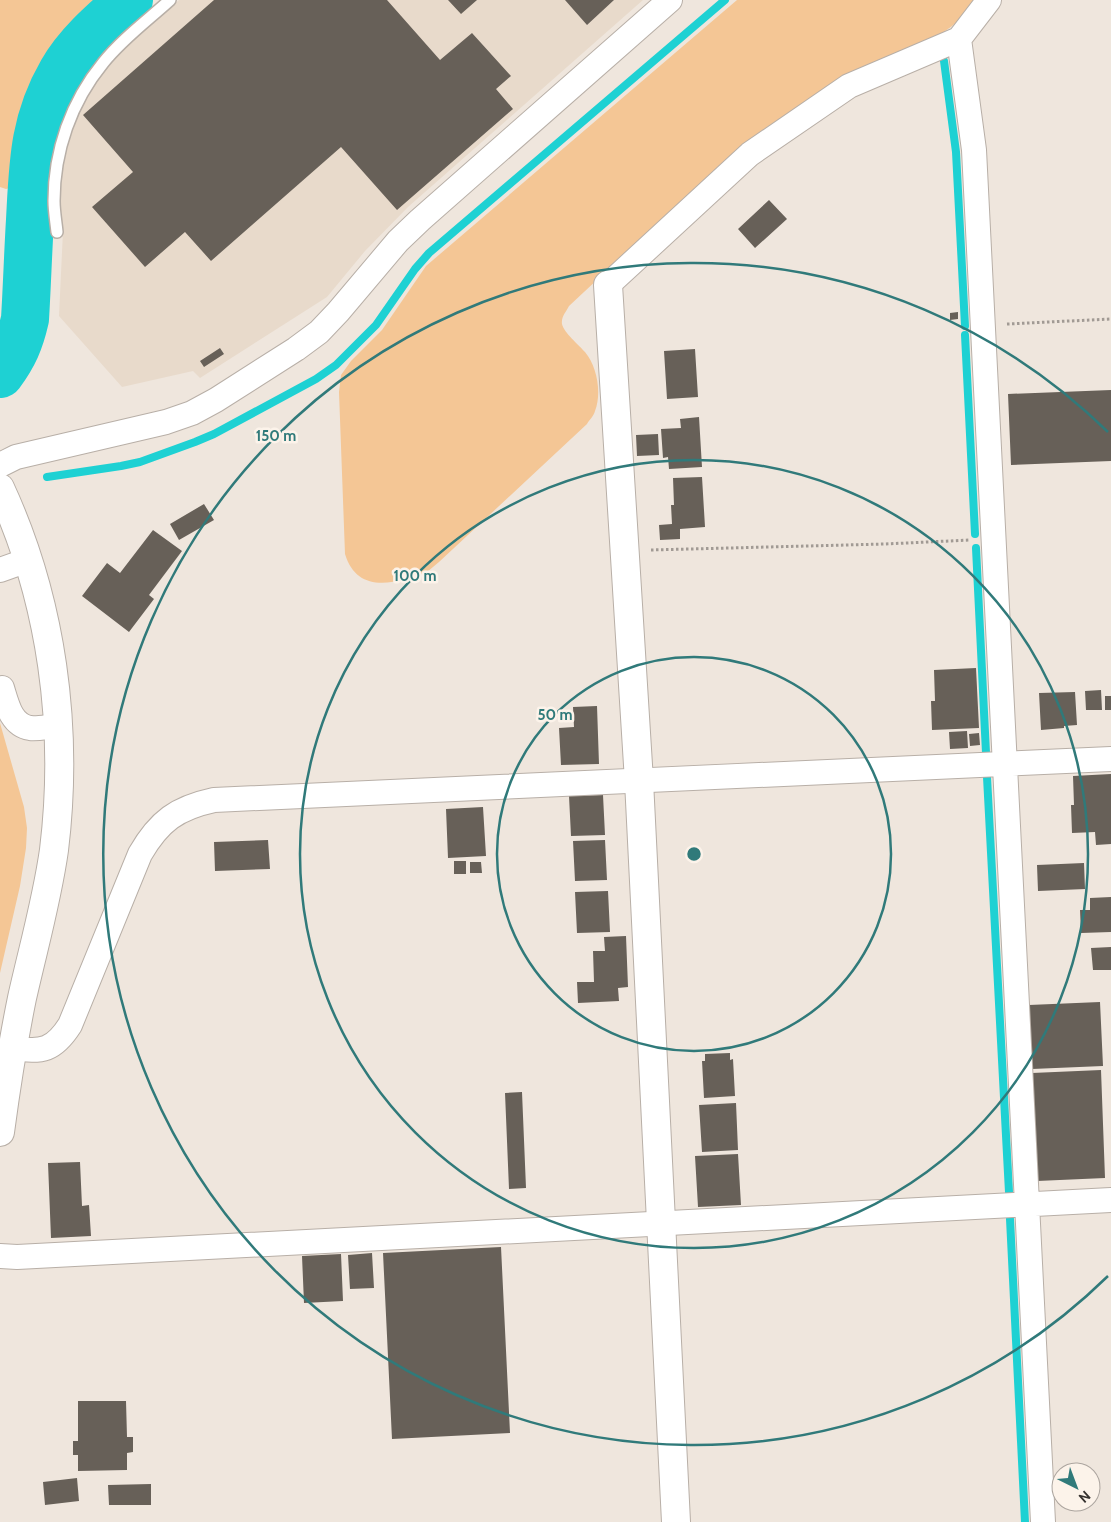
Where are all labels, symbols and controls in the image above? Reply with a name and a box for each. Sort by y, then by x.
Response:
text: 150 m [256,427,296,445]
text: 100 m [393,567,437,585]
text: 50 m [537,706,573,724]
centre of rings [685,845,703,863]
north arrow [1051,1462,1101,1512]
text: N [1075,1487,1094,1507]

